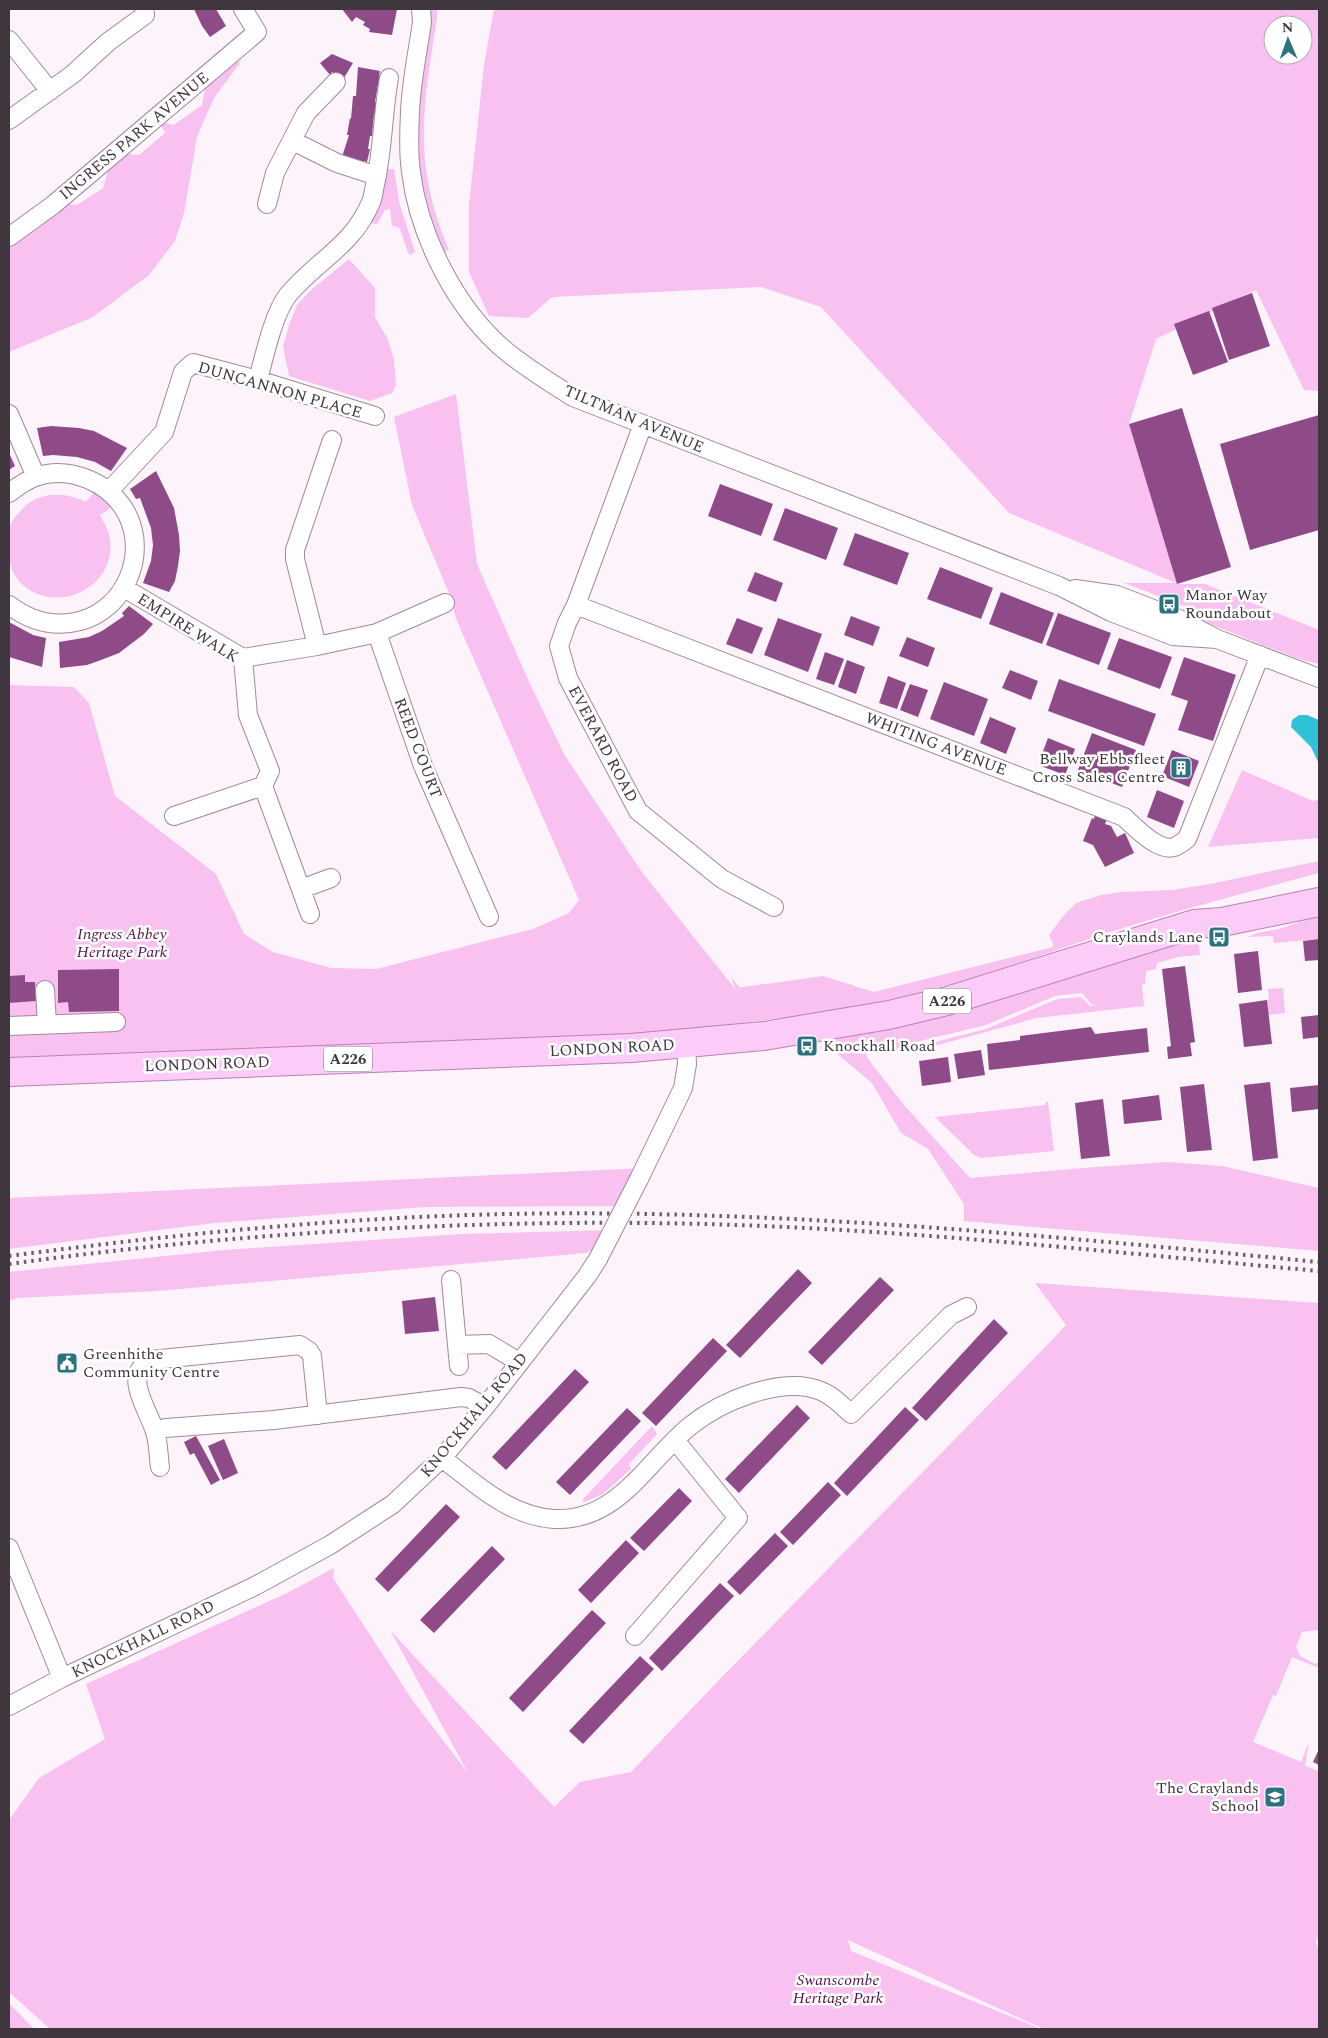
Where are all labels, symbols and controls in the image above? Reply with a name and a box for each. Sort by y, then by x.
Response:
north arrow [1263,15,1313,65]
text: N [1281,17,1294,38]
street label: INGRESS PARK AVENUE [54,66,214,206]
street label: DUNCANNON PLACE [195,355,365,425]
street label: TILTMAN AVENUE [560,379,708,459]
place label: Manor Way Roundabout [1185,583,1272,625]
street label: EMPIRE WALK [133,587,244,669]
bus stop icon: Manor Way Roundabout [1157,592,1181,616]
street label: EVERARD ROAD [562,681,644,807]
street label: REED COURT [388,694,448,802]
street label: WHITING AVENUE [862,706,1010,782]
place label: Bellway Ebbsfleet Cross Sales Centre [1032,747,1165,789]
building icon: Bellway Ebbsfleet Cross Sales Centre [1169,756,1193,780]
park label: Ingress Abbey Heritage Park [77,922,168,964]
place label: Craylands Lane [1093,925,1203,949]
bus stop icon: Craylands Lane [1207,925,1231,949]
road number: A226 [923,988,971,1014]
street label: LONDON ROAD [549,1033,675,1063]
bus stop icon: Knockhall Road [795,1034,819,1058]
place label: Knockhall Road [823,1034,935,1058]
road number: A226 [324,1046,372,1072]
street label: LONDON ROAD [144,1050,270,1078]
place label: Greenhithe Community Centre [83,1342,220,1384]
street label: KNOCKHALL ROAD [414,1347,534,1483]
public building icon: Greenhithe Community Centre [55,1351,79,1375]
street label: KNOCKHALL ROAD [67,1594,219,1684]
place label: The Craylands School [1156,1776,1259,1818]
school or university icon: The Craylands School [1263,1785,1287,1809]
park label: Swanscombe Heritage Park [793,1968,884,2010]

